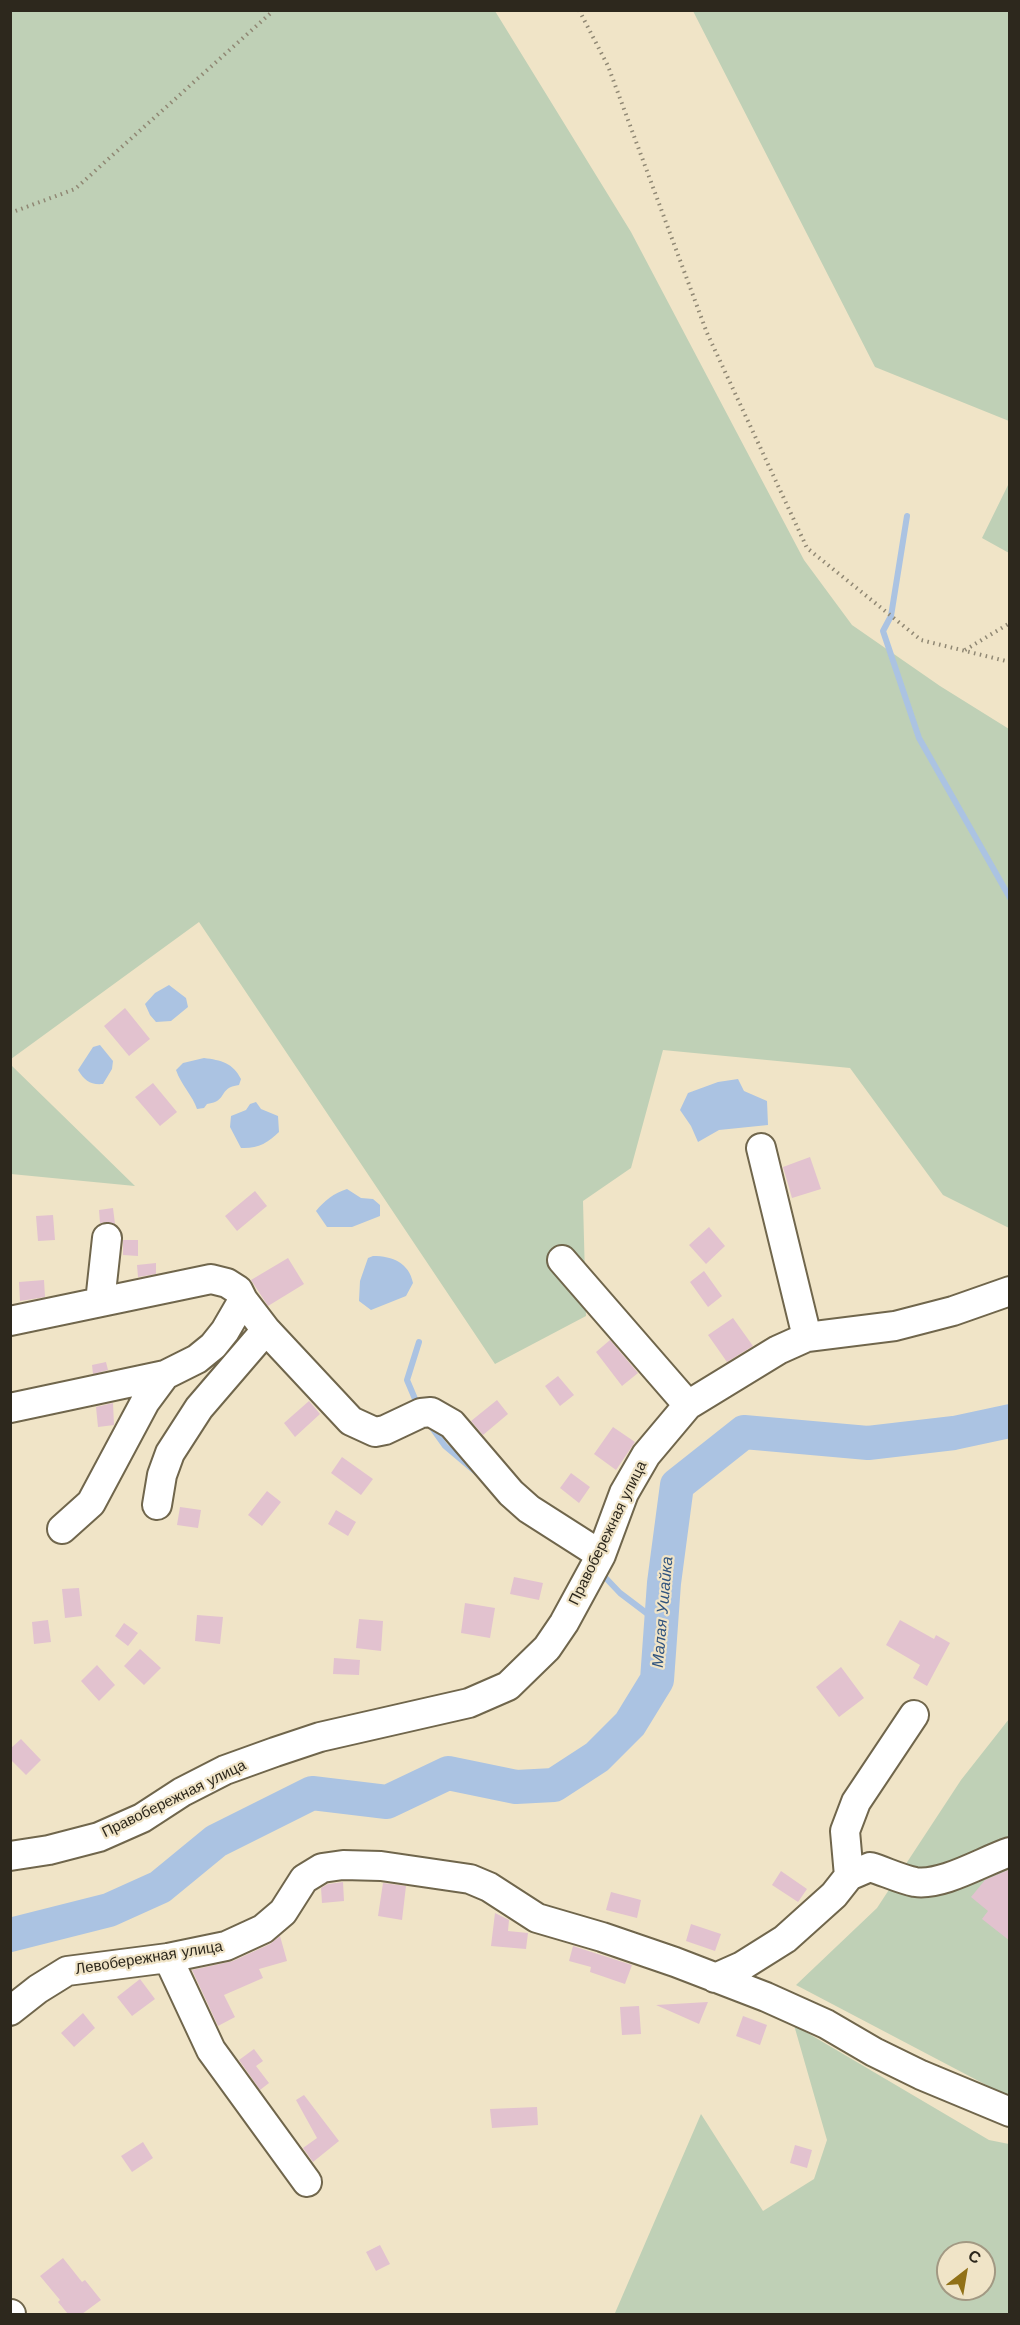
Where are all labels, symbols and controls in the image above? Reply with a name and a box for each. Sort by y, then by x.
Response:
street label: Правобережная улица [565,1458,651,1608]
water label: Малая Ушайка [649,1556,677,1668]
street label: Правобережная улица [99,1756,249,1842]
street label: Левобережная улица [74,1937,224,1979]
north arrow [936,2241,996,2301]
text: С [965,2246,984,2268]

